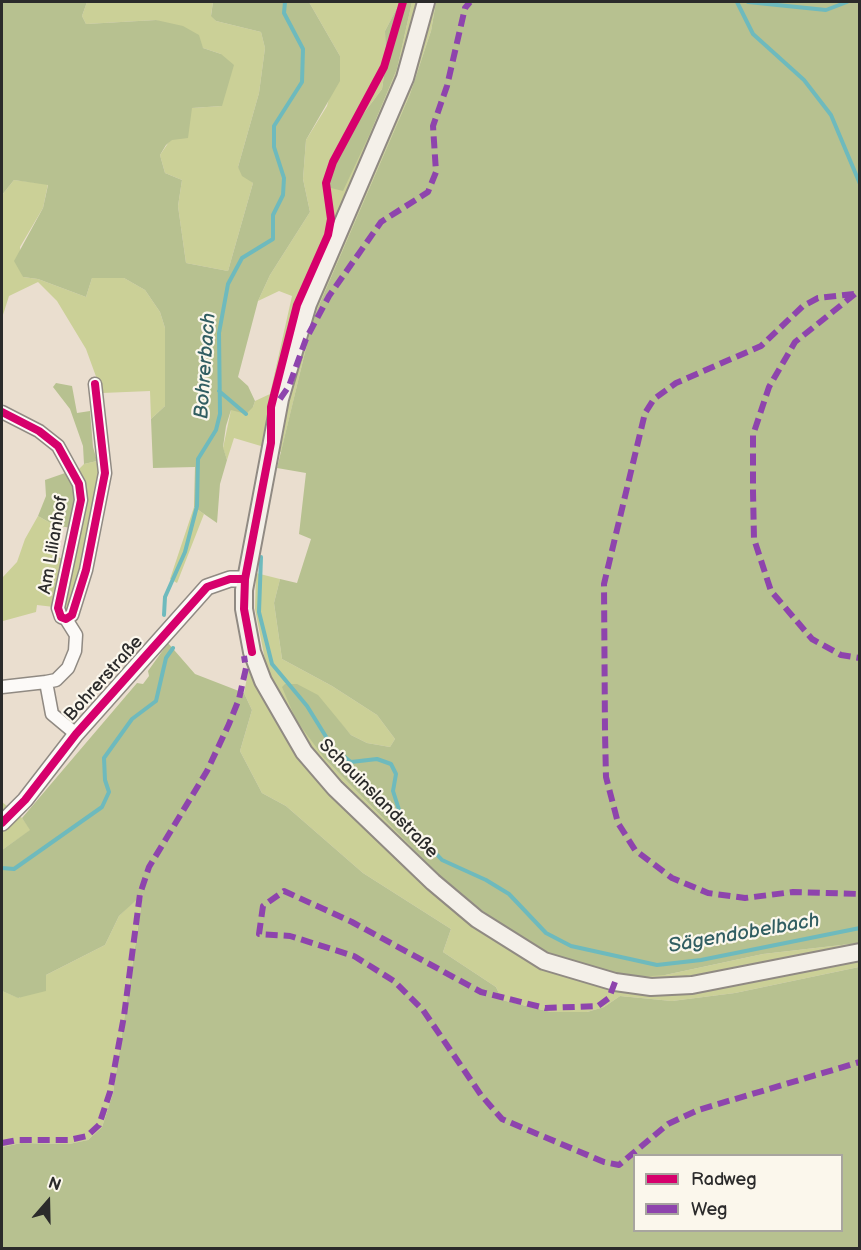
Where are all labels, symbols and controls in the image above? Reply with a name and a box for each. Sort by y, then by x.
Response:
water label: Bohrerbach [190,312,222,420]
street label: Am Lilianhof [35,494,73,596]
street label: Bohrerstraße [60,632,148,726]
street label: Schauinslandstraße [314,735,442,863]
water label: Sägendobelbach [667,909,821,959]
legend [633,1154,843,1232]
text: Radweg [691,1169,757,1190]
north arrow [18,1172,78,1232]
text: N [45,1174,63,1196]
text: Weg [691,1199,727,1220]

